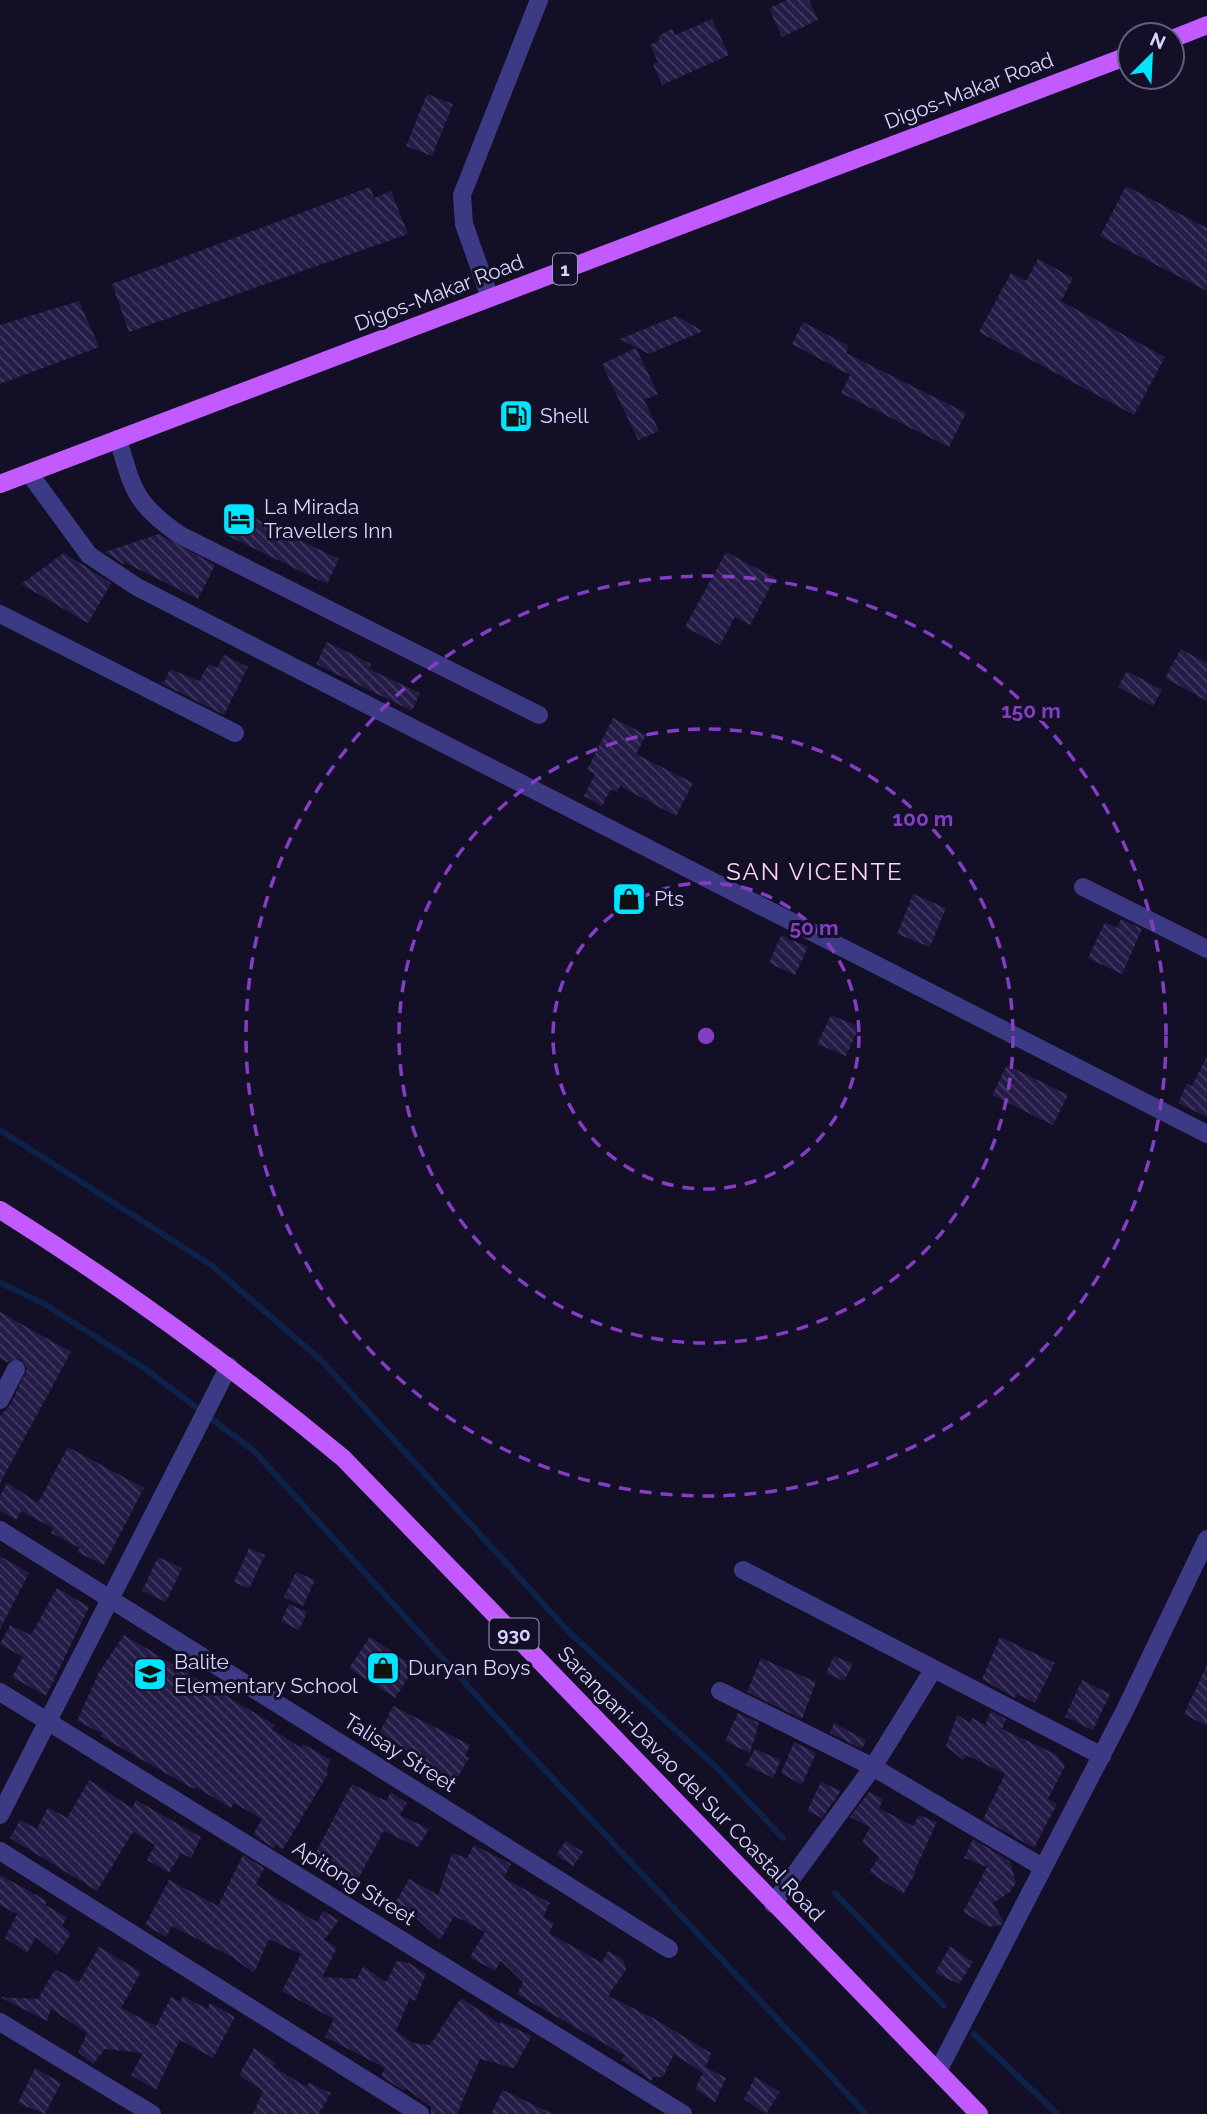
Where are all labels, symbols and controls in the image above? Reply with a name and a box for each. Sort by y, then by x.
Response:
north arrow [1116,21,1186,91]
text: N [1147,27,1169,53]
street label: Digos-Makar Road [881,47,1057,134]
street label: Digos-Makar Road [351,249,527,336]
road number: 1 [553,254,577,284]
fuel station icon: Shell [497,397,535,435]
place label: Shell [540,403,589,428]
place label: La Mirada Travellers Inn [264,494,393,543]
hotel icon: La Mirada Travellers Inn [220,500,258,538]
text: 150 m [1001,698,1061,723]
text: 100 m [893,806,953,831]
district label: SAN VICENTE [726,857,904,886]
shop icon: Pts [610,880,648,918]
place label: Pts [654,886,684,911]
text: 50 m [789,915,839,940]
centre of rings [694,1024,718,1048]
road number: 930 [490,1618,538,1650]
street label: Sarangani-Davao del Sur Coastal Road [553,1641,830,1926]
place label: Balite Elementary School [174,1649,358,1698]
shop icon: Duryan Boys [364,1649,402,1687]
school or university icon: Balite Elementary School [131,1655,169,1693]
place label: Duryan Boys [408,1655,530,1680]
street label: Talisay Street [339,1708,461,1797]
street label: Apitong Street [288,1835,420,1930]

